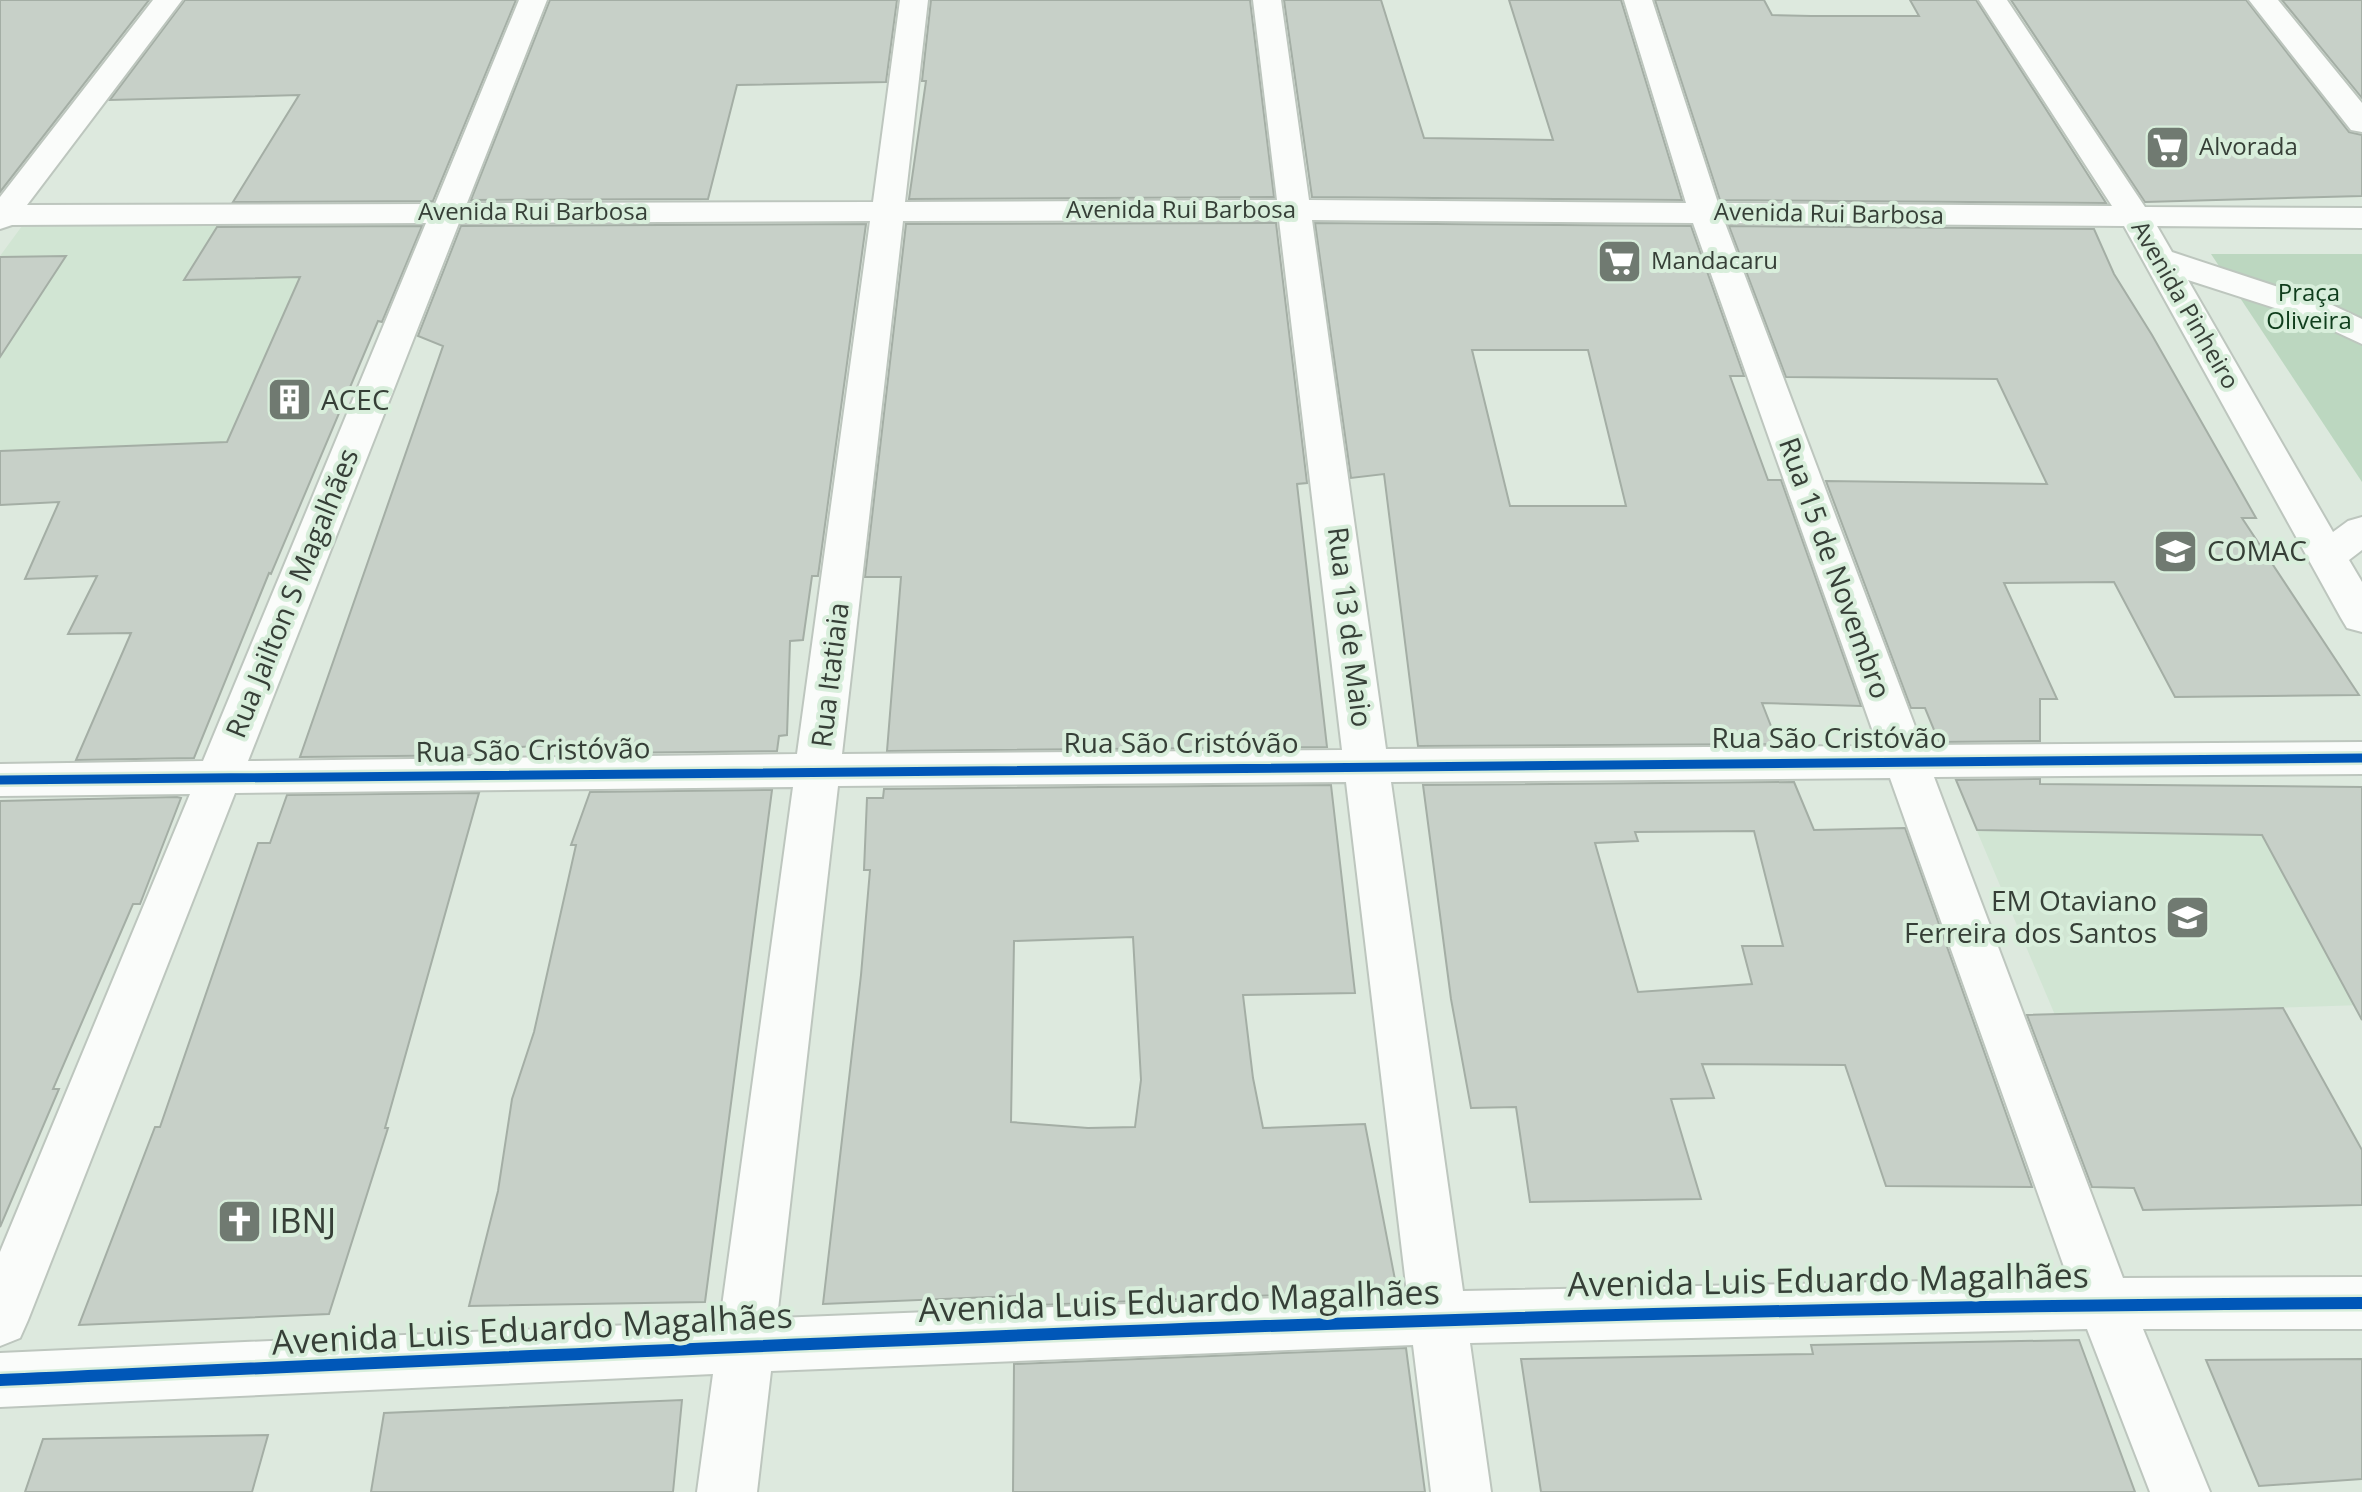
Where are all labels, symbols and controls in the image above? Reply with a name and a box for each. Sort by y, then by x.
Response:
supermarket icon: Alvorada [2144,123,2192,171]
place label: Alvorada [2199,129,2298,162]
street label: Avenida Rui Barbosa [1066,192,1296,225]
street label: Avenida Rui Barbosa [418,194,648,227]
street label: Avenida Rui Barbosa [1714,194,1944,231]
street label: Avenida Pinheiro [2125,214,2248,395]
supermarket icon: Mandacaru [1596,237,1644,285]
place label: Mandacaru [1651,243,1778,276]
park label: Praça Oliveira [2266,275,2352,336]
building icon: ACEC [266,376,314,424]
place label: ACEC [321,380,390,418]
street label: Rua 15 de Novembro [1771,432,1901,704]
street label: Rua Jailton S Magalhães [216,442,367,743]
street label: Rua 13 de Maio [1320,525,1382,729]
school or university icon: COMAC [2152,527,2200,575]
place label: COMAC [2207,531,2307,569]
street label: Rua Itatiaia [801,600,857,750]
street label: Rua São Cristóvão [1711,718,1947,756]
street label: Rua São Cristóvão [1063,723,1299,761]
street label: Rua São Cristóvão [415,728,651,770]
place label: EM Otaviano Ferreira dos Santos [1904,881,2157,951]
school or university icon: EM Otaviano Ferreira dos Santos [2164,893,2212,941]
church icon: IBNJ [215,1197,263,1245]
place label: IBNJ [270,1197,336,1243]
street label: Avenida Luis Eduardo Magalhães [1567,1251,2089,1307]
street label: Avenida Luis Eduardo Magalhães [918,1268,1440,1332]
street label: Avenida Luis Eduardo Magalhães [270,1291,794,1365]

